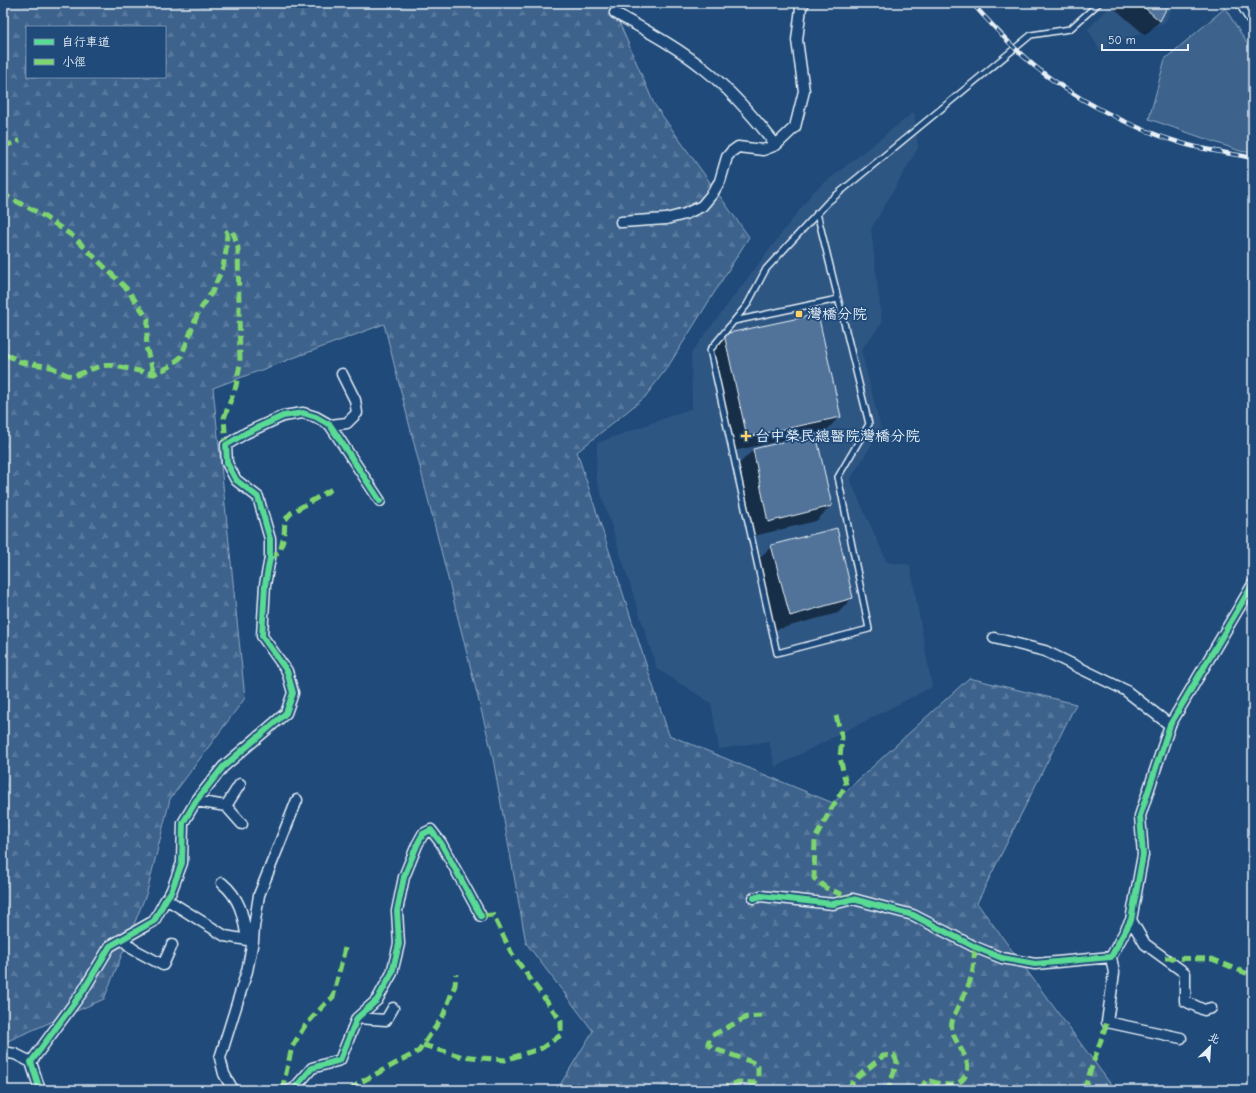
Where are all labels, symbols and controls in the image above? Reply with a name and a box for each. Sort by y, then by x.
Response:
legend [26,26,166,78]
scale bar [1102,26,1188,52]
text: 50 m [1108,33,1136,47]
text: 自行車道 [62,35,110,49]
text: 小徑 [62,55,86,69]
place label: 灣橋分院 [807,305,867,323]
marker: 灣橋分院 [794,309,804,319]
place label: 台中榮民總醫院灣橋分院 [755,427,920,445]
marker: 台中榮民總醫院灣橋分院 [740,430,752,442]
north arrow [1190,1027,1230,1067]
text: 北 [1206,1030,1222,1047]

